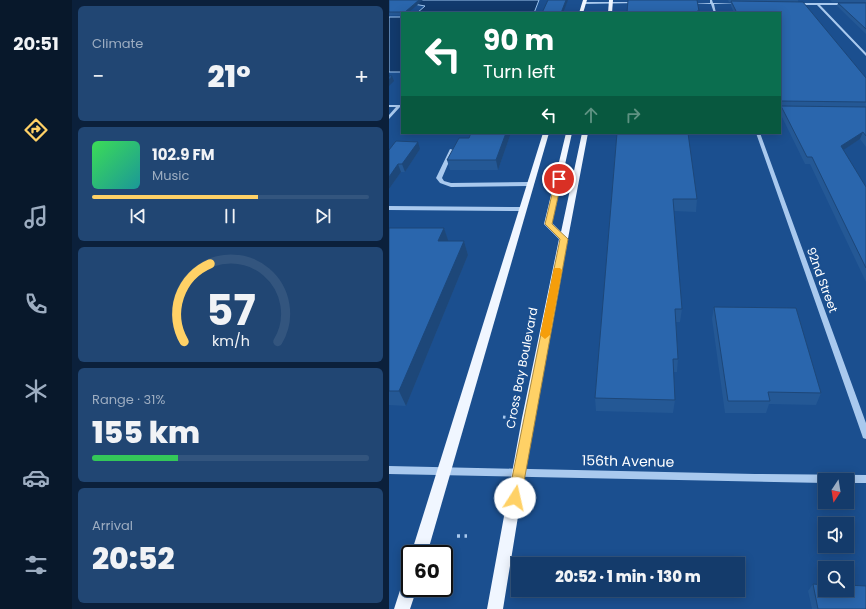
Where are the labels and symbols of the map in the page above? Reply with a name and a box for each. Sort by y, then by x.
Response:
pin [542,162,576,196]
street label: 92nd Street [803,245,842,315]
street label: Cross Bay Boulevard [501,306,542,430]
street label: 156th Avenue [582,450,675,472]
north arrow [818,473,854,509]
position arrow [494,477,536,519]
speed limit sign: 60 [401,545,453,597]

